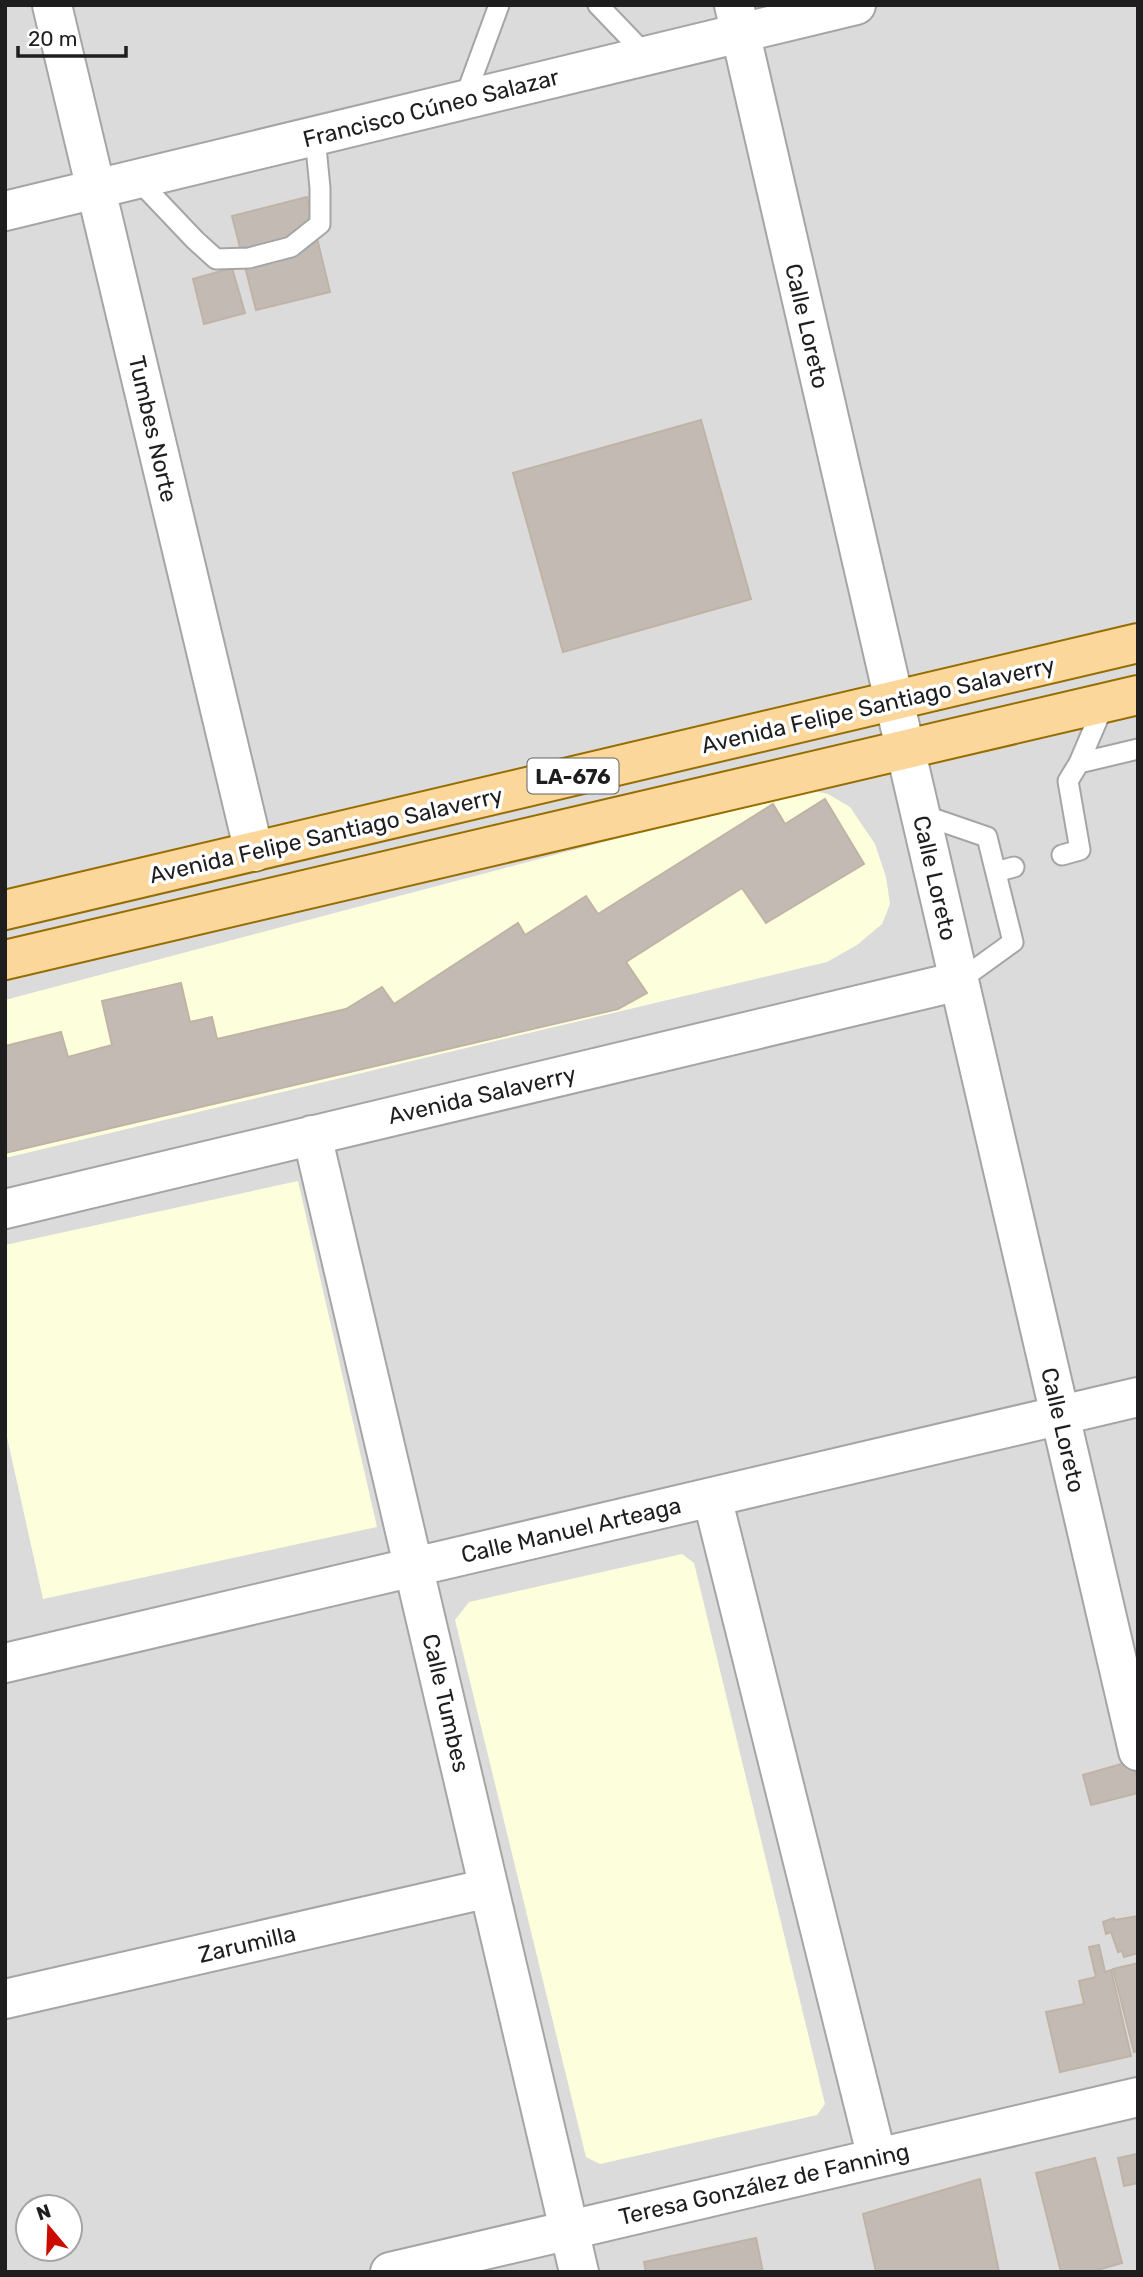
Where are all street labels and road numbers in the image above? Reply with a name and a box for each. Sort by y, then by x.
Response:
street label: Francisco Cúneo Salazar [300,63,562,153]
street label: Calle Loreto [779,261,835,391]
street label: Tumbes Norte [123,353,183,505]
street label: Avenida Felipe Santiago Salaverry [699,651,1058,759]
road number: LA-676 [528,758,618,794]
street label: Avenida Felipe Santiago Salaverry [147,781,506,889]
street label: Calle Loreto [907,813,963,943]
street label: Avenida Salaverry [385,1060,579,1130]
street label: Calle Loreto [1035,1365,1091,1495]
street label: Calle Manuel Arteaga [458,1491,684,1569]
street label: Calle Tumbes [416,1631,476,1775]
street label: Zarumilla [196,1919,298,1969]
street label: Teresa González de Fanning [616,2137,912,2231]

